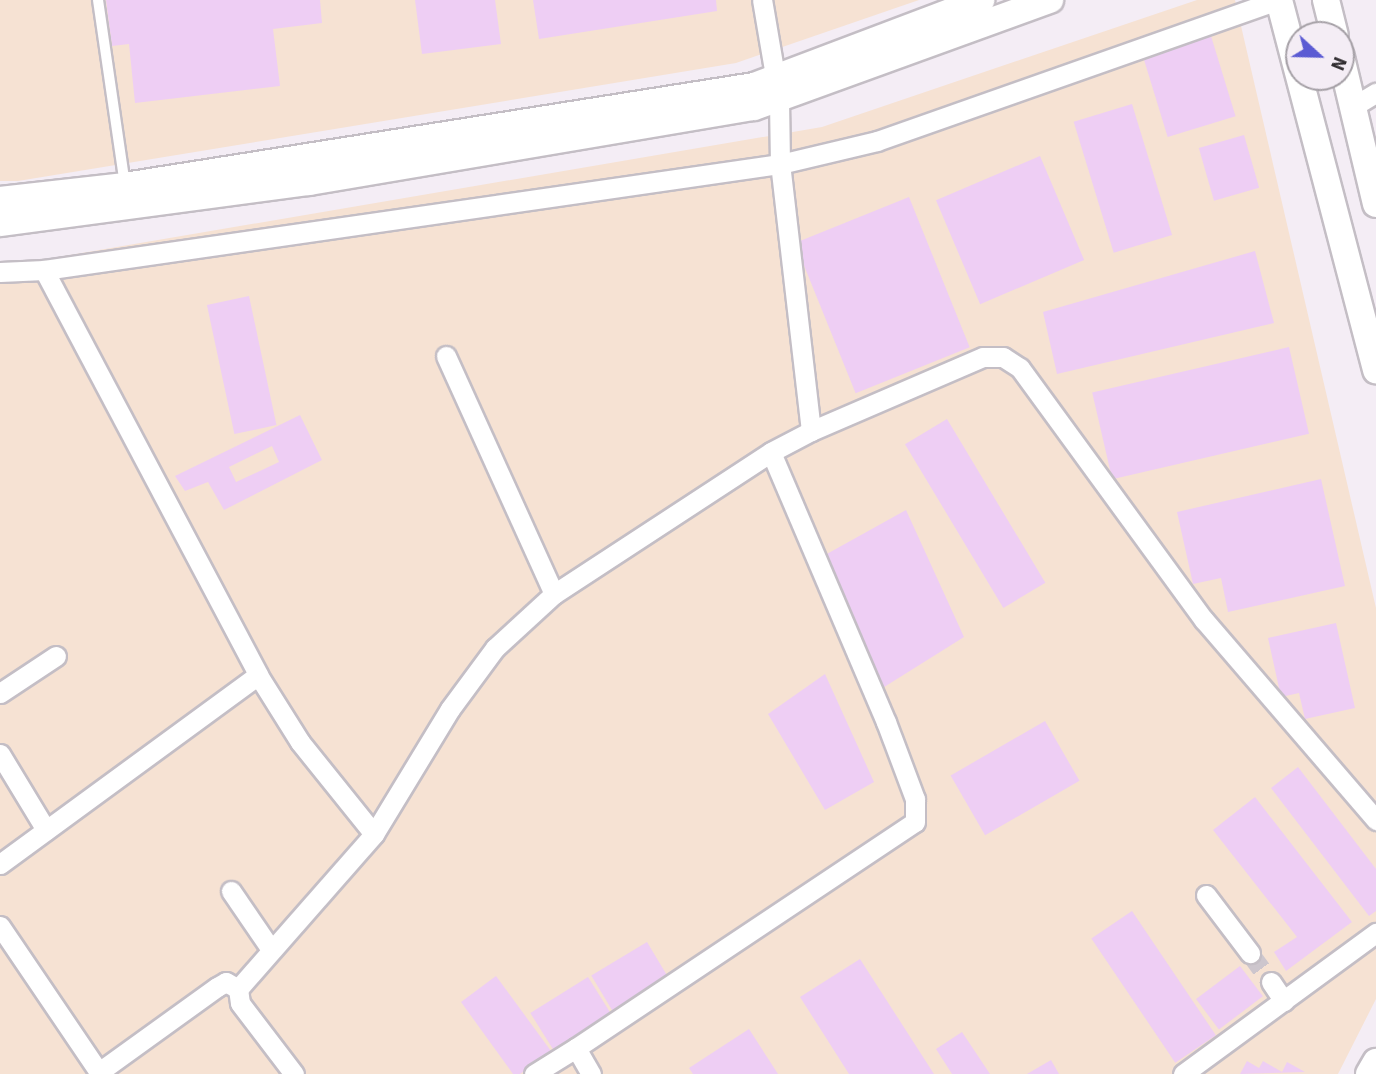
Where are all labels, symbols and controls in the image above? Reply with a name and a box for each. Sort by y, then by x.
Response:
north arrow [1285,21,1355,91]
text: N [1323,52,1353,74]

